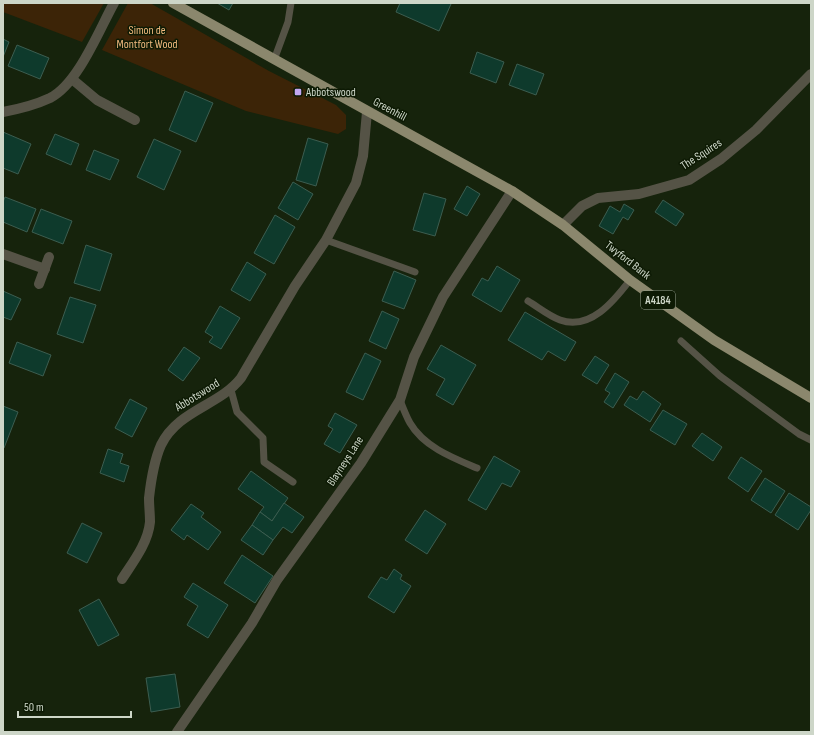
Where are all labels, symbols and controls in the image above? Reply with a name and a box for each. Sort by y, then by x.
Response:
park label: Simon de Montfort Wood [117,23,177,52]
place label: Abbotswood [305,85,356,100]
marker: Abbotswood [293,87,303,97]
street label: Greenhill [370,94,409,124]
street label: The Squires [678,135,725,173]
street label: Twyford Bank [602,238,654,283]
road number: A4184 [641,291,675,309]
street label: Abbotswood [171,376,222,416]
street label: Blayneys Lane [324,433,367,489]
scale bar [18,693,131,719]
text: 50 m [24,700,44,715]

